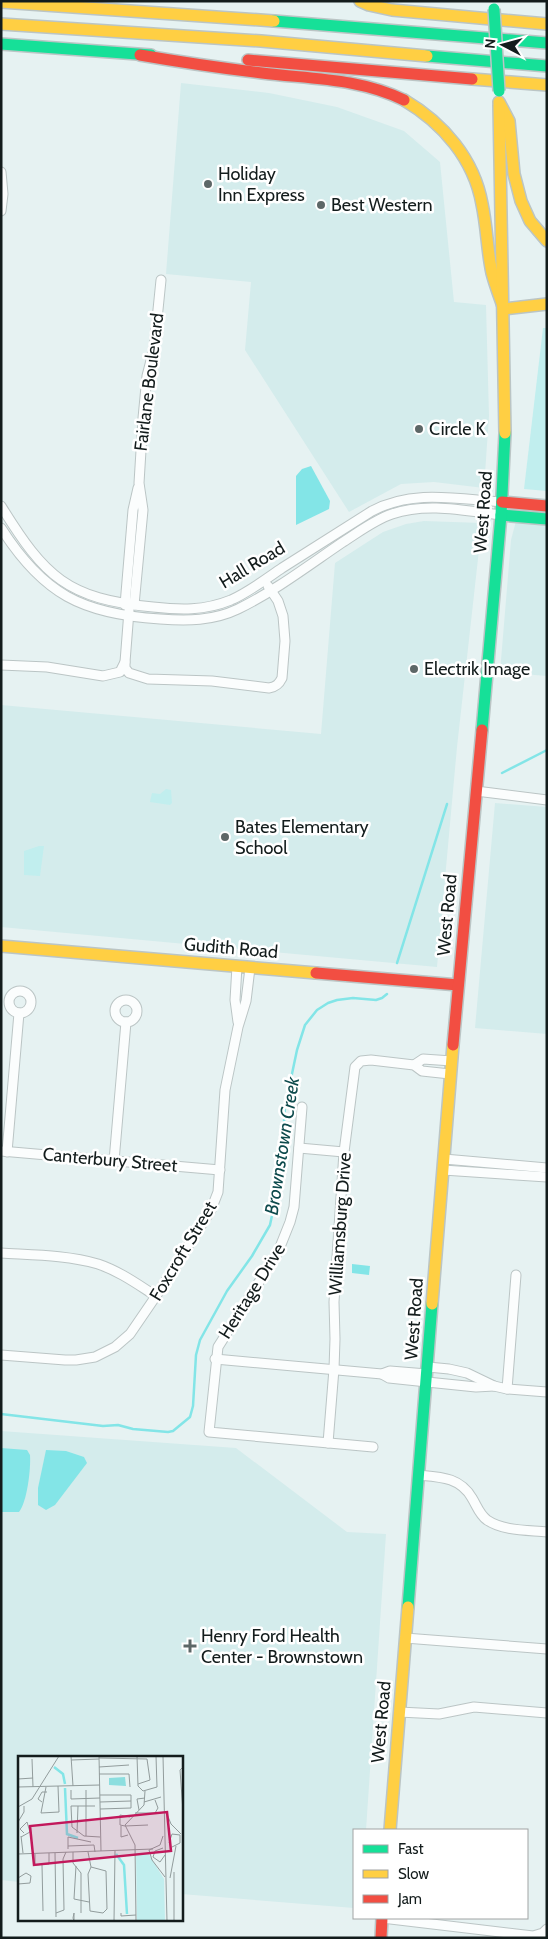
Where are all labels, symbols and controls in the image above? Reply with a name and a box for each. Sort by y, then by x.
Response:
north arrow [478,20,528,70]
text: N [481,38,500,50]
place label: Holiday Inn Express [218,163,305,206]
marker: Holiday Inn Express [202,178,214,190]
place label: Best Western [331,194,433,216]
marker: Best Western [315,199,327,211]
street label: Fairlane Boulevard [130,312,168,452]
place label: Circle K [429,418,487,440]
marker: Circle K [413,423,425,435]
street label: West Road [469,470,497,554]
street label: Hall Road [215,537,289,593]
place label: Electrik Image [424,658,530,680]
marker: Electrik Image [408,663,420,675]
place label: Bates Elementary School [235,816,369,859]
marker: Bates Elementary School [219,831,231,843]
street label: West Road [432,873,462,957]
street label: Gudith Road [183,933,279,963]
water label: Brownstown Creek [260,1075,304,1217]
street label: Canterbury Street [42,1143,178,1177]
street label: Williamsburg Drive [324,1152,356,1296]
street label: Foxcroft Street [145,1197,221,1305]
street label: Heritage Drive [214,1239,290,1343]
street label: West Road [400,1277,428,1361]
place label: Henry Ford Health Center - Brownstown [201,1625,363,1668]
marker: Henry Ford Health Center - Brownstown [183,1639,197,1653]
street label: West Road [366,1680,396,1764]
inset map [18,1756,182,1922]
legend [353,1829,528,1919]
text: Fast [398,1840,423,1858]
text: Slow [398,1865,429,1883]
text: Jam [397,1890,422,1908]

